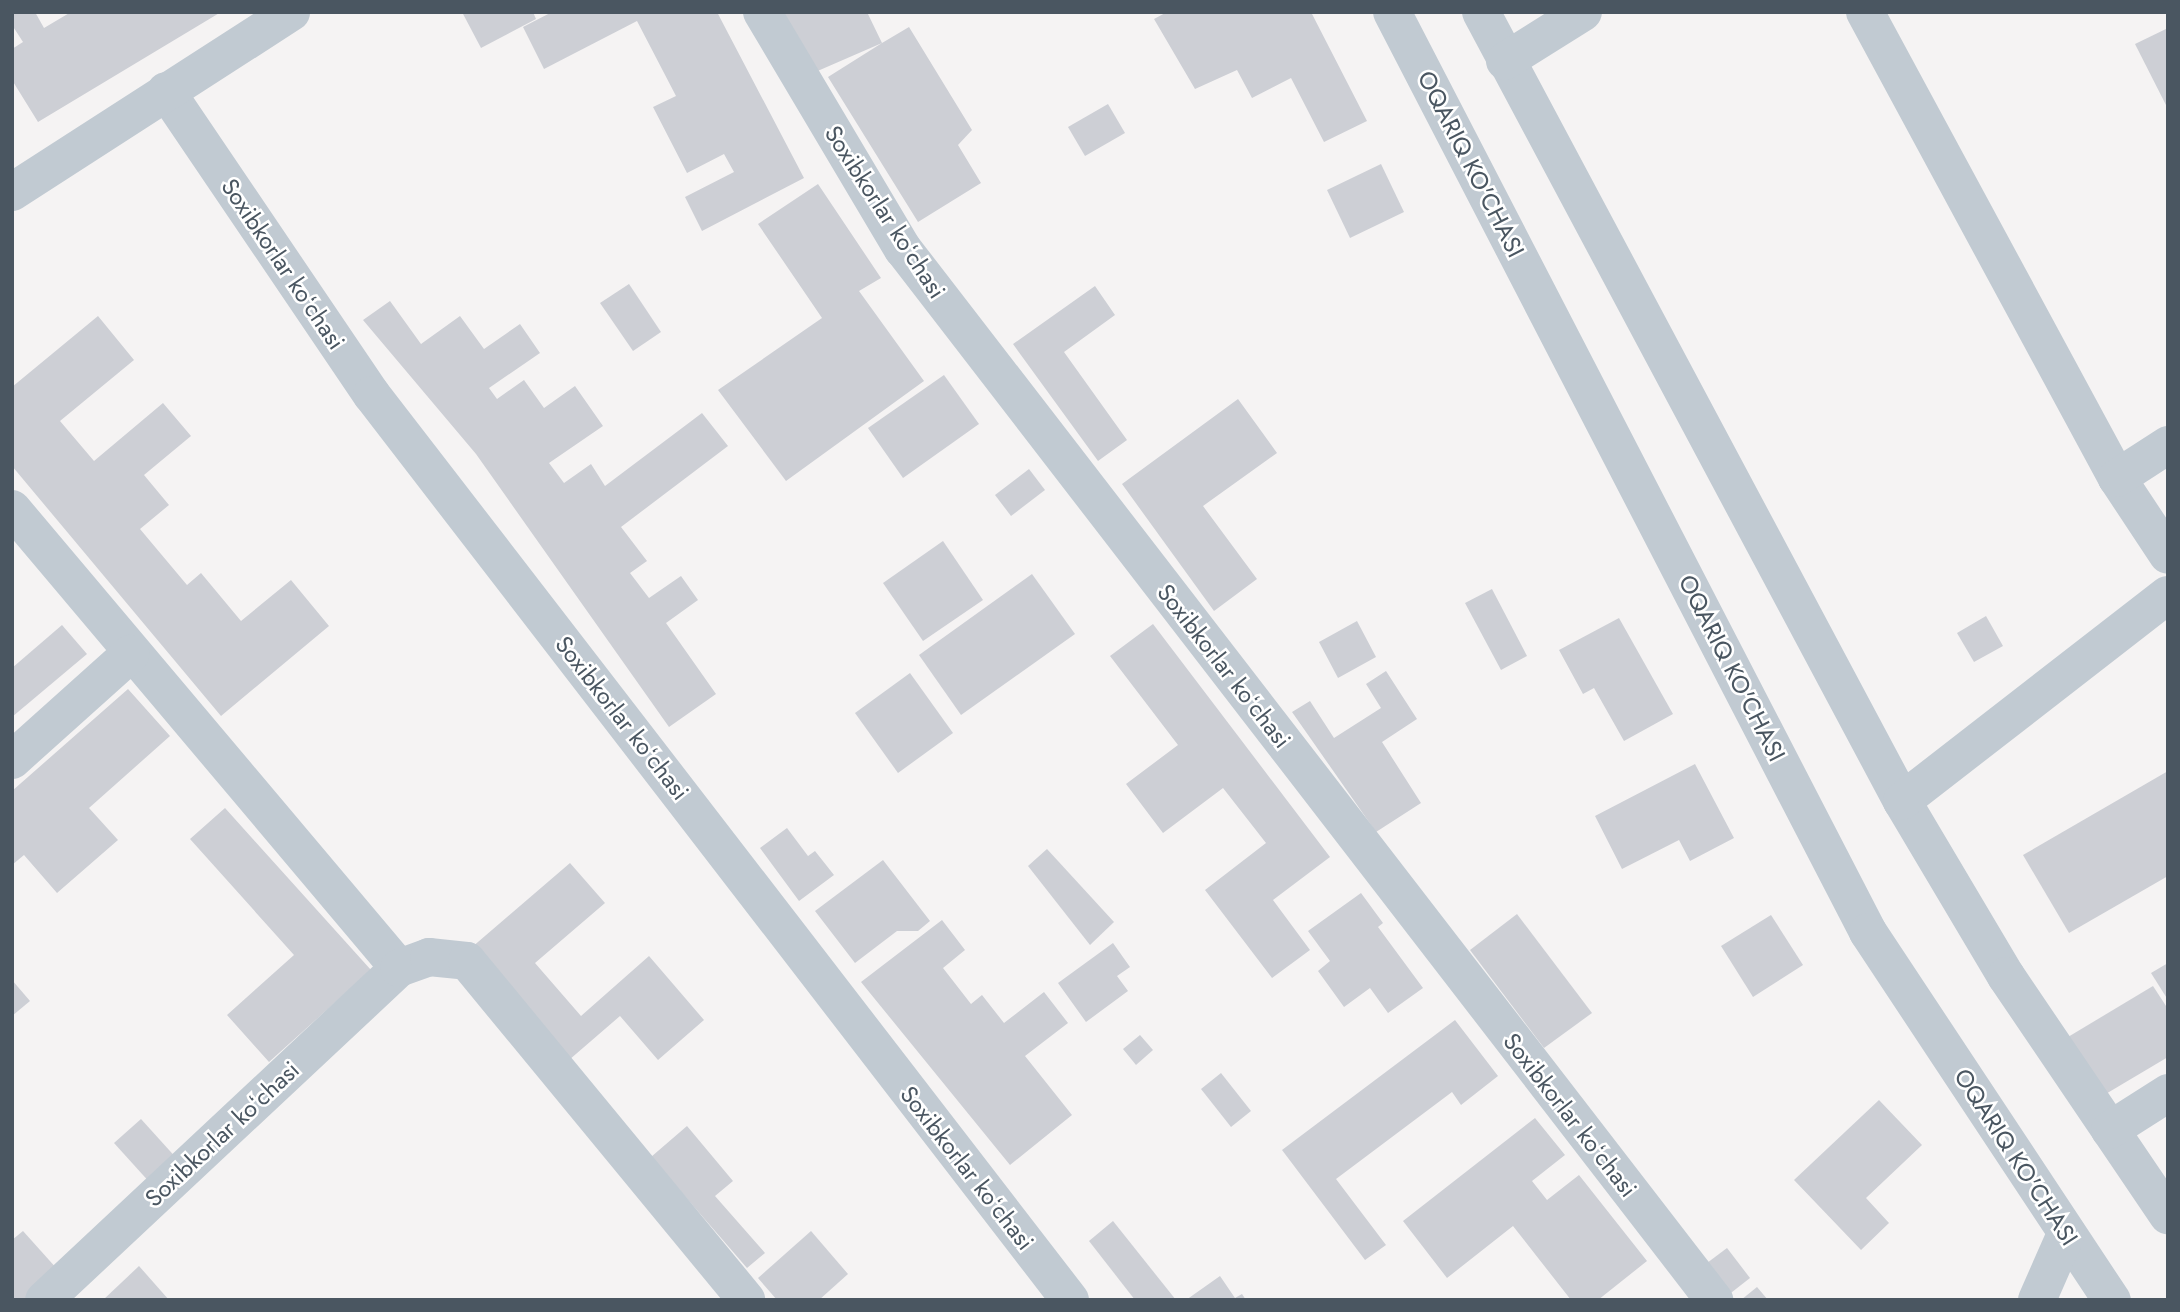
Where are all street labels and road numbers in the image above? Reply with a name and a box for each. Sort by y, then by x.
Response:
street label: OQARIQ KO'CHASI [1412,66,1530,262]
street label: Soxibkorlar koʻchasi [818,120,952,304]
street label: Soxibkorlar koʻchasi [215,173,351,355]
street label: OQARIQ KO'CHASI [1673,570,1791,766]
street label: Soxibkorlar koʻchasi [1151,578,1297,754]
street label: Soxibkorlar koʻchasi [549,630,695,806]
street label: Soxibkorlar koʻchasi [1497,1027,1643,1203]
street label: Soxibkorlar koʻchasi [139,1055,305,1213]
street label: OQARIQ KO'CHASI [1948,1063,2084,1251]
street label: Soxibkorlar koʻchasi [894,1080,1040,1256]

